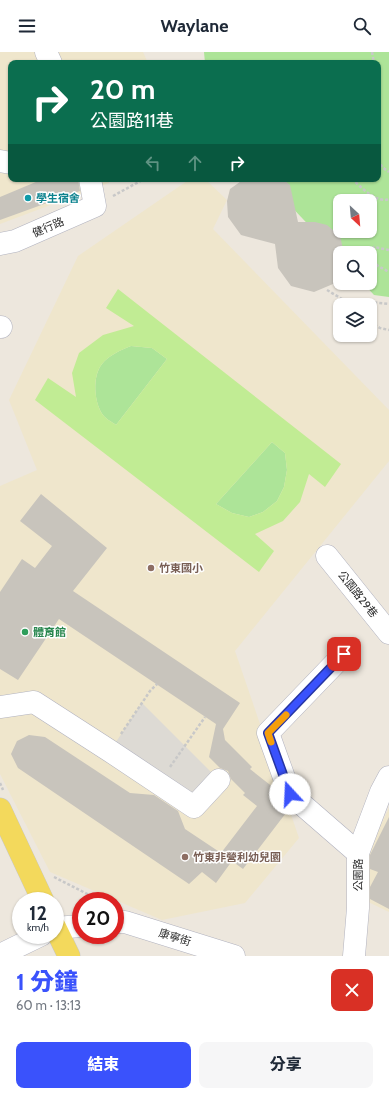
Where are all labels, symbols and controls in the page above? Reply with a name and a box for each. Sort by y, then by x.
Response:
icon: menu [16,15,38,37]
text: Waylane [161,15,228,37]
icon: search [351,15,373,37]
text: 20 m [90,72,155,106]
icon: right [24,76,76,128]
text: 公園路11巷 [90,110,174,132]
icon: left [142,152,164,174]
icon: ahead [184,152,206,174]
icon: right [226,152,248,174]
place label: 學生宿舍 [36,191,80,205]
marker: 學生宿舍 [23,193,33,203]
north arrow [333,194,377,238]
map controls [333,194,377,342]
street label: 健行路 [30,214,66,240]
button: search [333,246,377,290]
button: layers [333,298,377,342]
place label: 竹東國小 [159,561,203,575]
marker: 竹東國小 [146,563,156,573]
street label: 公園路29巷 [335,568,381,620]
place label: 體育館 [33,625,66,639]
marker: 體育館 [20,627,30,637]
pin [327,637,361,671]
icon: arrive [333,643,355,665]
position arrow [269,773,311,815]
place label: 竹東非營利幼兒園 [193,850,281,864]
marker: 竹東非營利幼兒園 [180,852,190,862]
street label: 公園路 [351,859,365,892]
speed limit sign: 20 [72,892,124,944]
text: 12 [29,901,47,925]
text: km/h [27,921,49,934]
street label: 康寧街 [157,925,193,949]
text: 1 分鐘 [16,967,78,996]
button: close [331,969,373,1011]
text: 60 m · 13:13 [16,997,81,1013]
button: 結束 [16,1042,191,1088]
button: 分享 [199,1042,373,1088]

